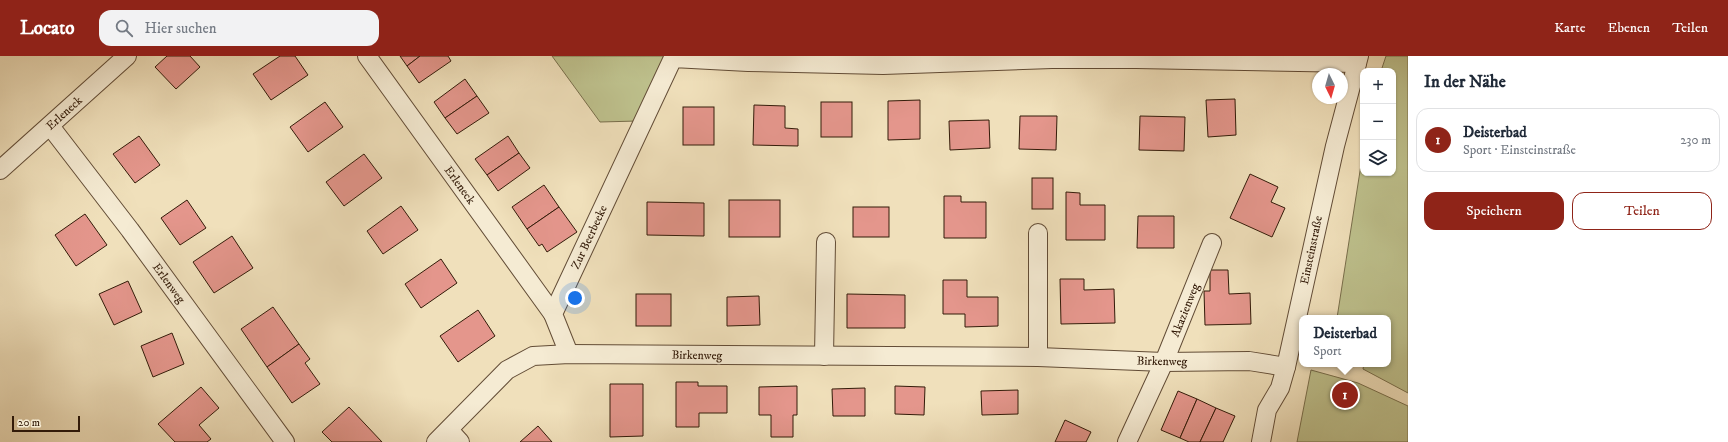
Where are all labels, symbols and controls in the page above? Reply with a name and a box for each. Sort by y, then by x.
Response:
search box [99,10,379,46]
text: Locato [20,17,75,40]
icon: search [113,17,135,39]
text: Hier suchen [145,19,217,38]
text: Karte [1554,19,1585,37]
text: Ebenen [1607,19,1650,37]
text: Teilen [1672,19,1708,37]
north arrow [1312,68,1348,104]
map controls [1360,68,1396,176]
button: + [1360,68,1396,104]
text: In der Nähe [1424,71,1506,93]
street label: Erleneck [43,93,86,134]
button: − [1360,104,1396,140]
text: Deisterbad [1463,123,1527,142]
text: 1 [1436,132,1440,148]
text: 230 m [1680,132,1711,148]
button: layers [1360,140,1396,176]
text: Sport · Einsteinstraße [1463,142,1576,158]
street label: Erleneck [441,163,479,207]
button: Speichern [1424,192,1564,230]
button: Teilen [1572,192,1712,230]
street label: Zur Beerbeeke [568,203,611,272]
street label: Einsteinstraße [1297,214,1326,286]
street label: Erlenweg [149,260,188,306]
street label: Akazienweg [1168,281,1203,339]
your location [565,288,585,308]
popup [1299,315,1391,367]
text: Deisterbad [1313,324,1377,343]
text: Sport [1313,343,1342,359]
street label: Birkenweg [672,348,723,363]
street label: Birkenweg [1137,354,1188,369]
pin: 1 [1332,380,1358,410]
scale bar [12,414,80,433]
text: 20 m [18,416,40,430]

